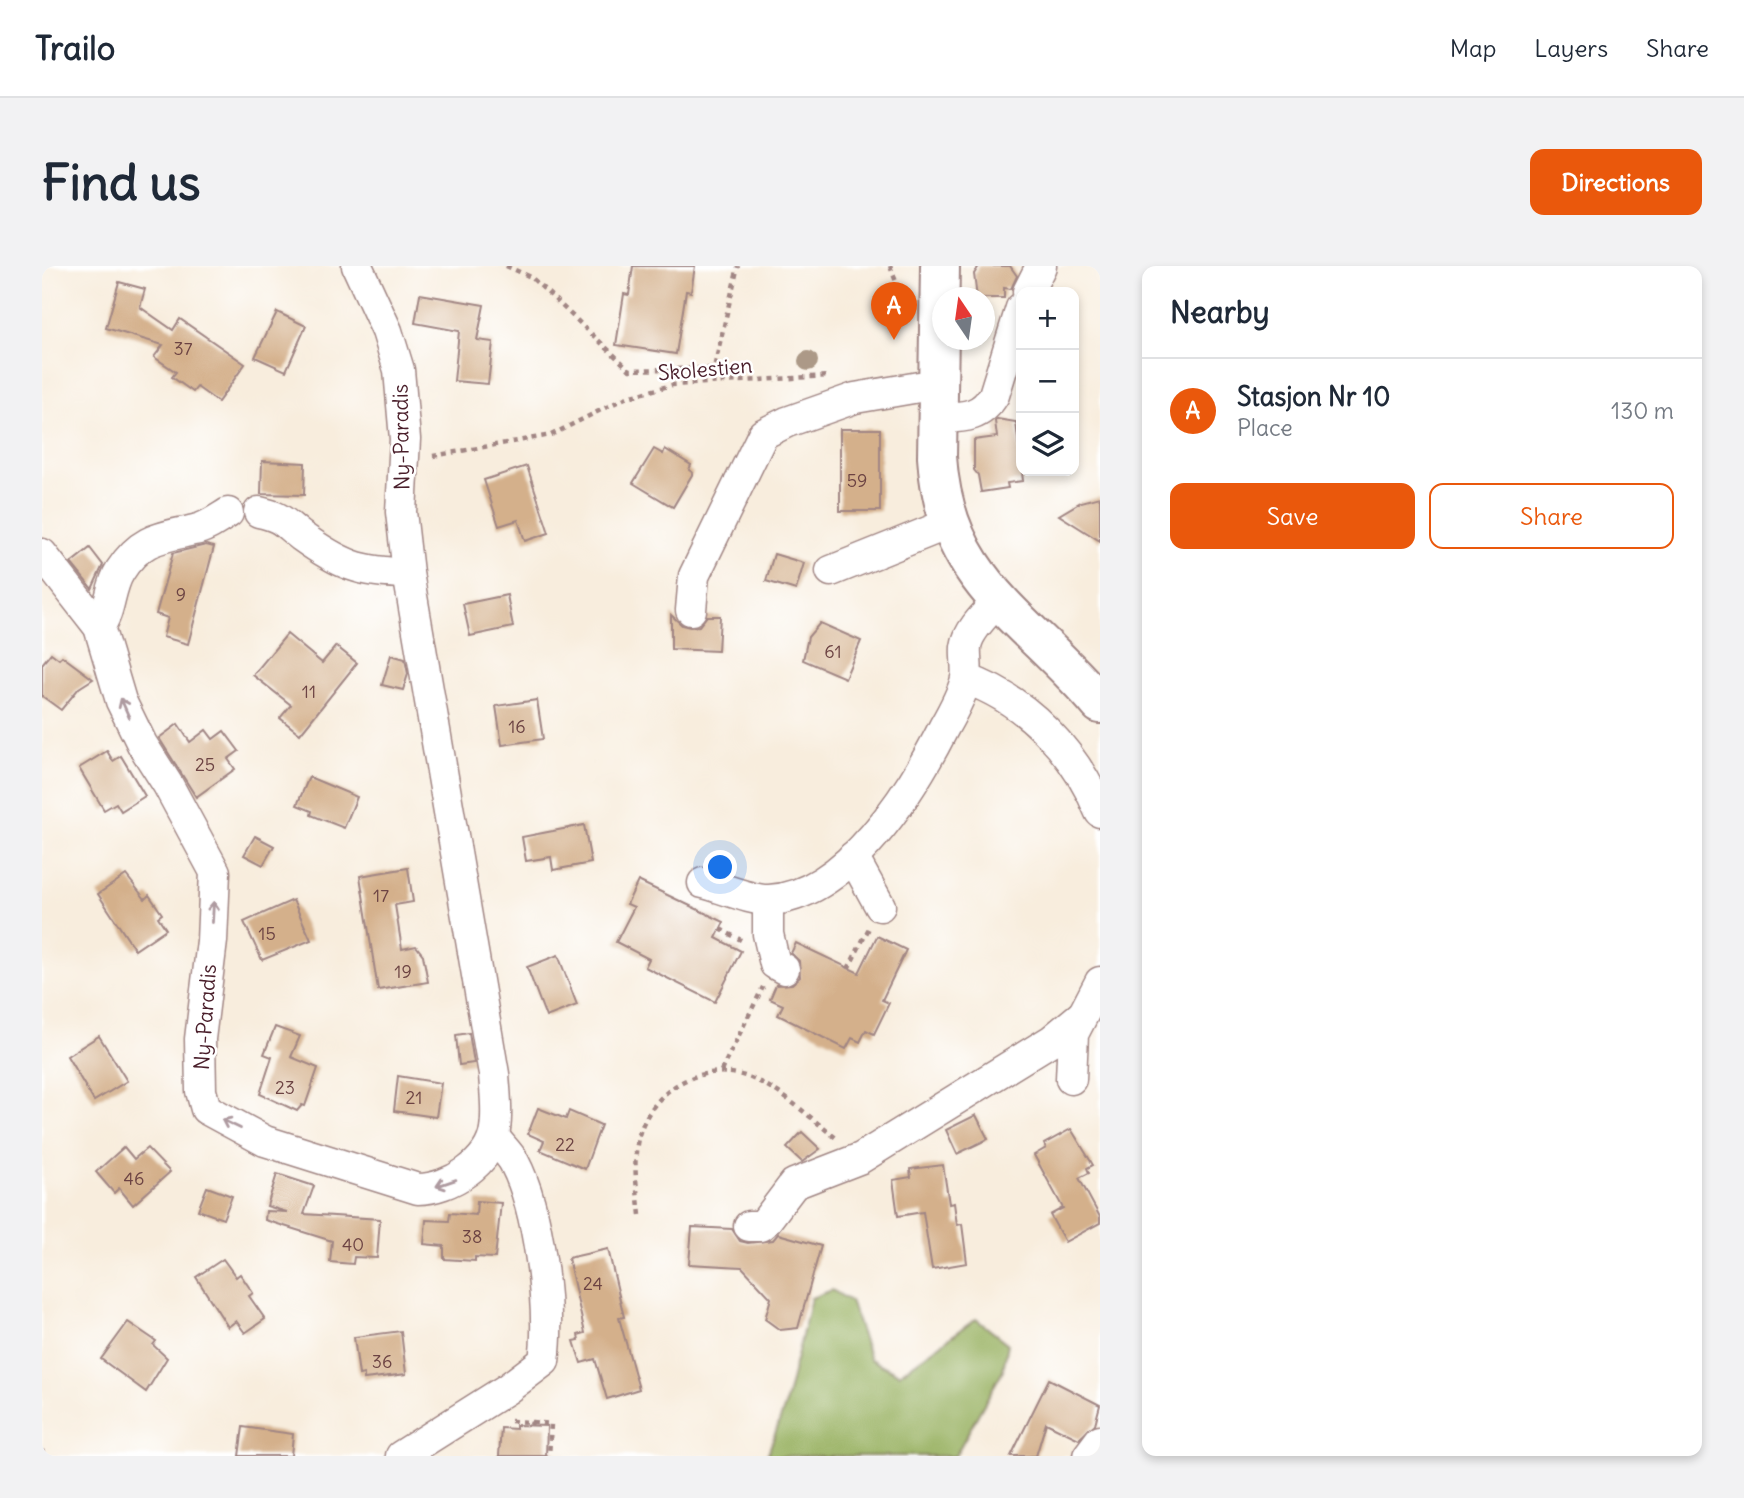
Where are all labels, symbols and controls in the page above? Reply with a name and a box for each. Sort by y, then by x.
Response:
text: Trailo [35,27,115,69]
text: Map [1450,33,1496,63]
text: Layers [1534,33,1608,63]
text: Share [1646,33,1709,63]
button: Directions [1530,149,1702,215]
text: Find us [42,152,200,213]
pin: A [871,282,917,340]
north arrow [932,287,995,350]
map controls [1016,287,1079,476]
button: + [1016,287,1079,350]
text: Nearby [1170,293,1270,331]
house number: 37 [173,337,193,360]
button: − [1016,350,1079,413]
street label: Skolestien [657,351,753,387]
text: Stasjon Nr 10 [1237,380,1390,413]
street label: Ny-Paradis [387,384,415,490]
text: A [1186,396,1200,425]
text: 130 m [1611,396,1674,425]
button: layers [1016,413,1079,476]
text: Place [1237,413,1293,442]
house number: 59 [847,469,867,492]
button: Save [1170,483,1415,549]
button: Share [1429,483,1674,549]
house number: 9 [176,583,186,606]
house number: 61 [824,640,842,663]
house number: 11 [302,680,316,703]
one-way arrow [118,698,131,719]
house number: 16 [508,715,526,738]
house number: 25 [195,753,215,776]
your location [703,850,737,884]
house number: 17 [373,884,389,907]
one-way arrow [207,901,220,924]
house number: 15 [258,922,276,945]
house number: 19 [394,960,412,983]
street label: Ny-Paradis [188,963,222,1071]
house number: 23 [275,1076,295,1099]
house number: 21 [405,1086,423,1109]
one-way arrow [221,1116,242,1130]
house number: 22 [555,1133,575,1156]
house number: 46 [124,1167,144,1190]
one-way arrow [436,1178,458,1190]
house number: 38 [462,1225,482,1248]
house number: 40 [342,1233,364,1256]
house number: 24 [583,1272,603,1295]
house number: 36 [372,1350,392,1373]

